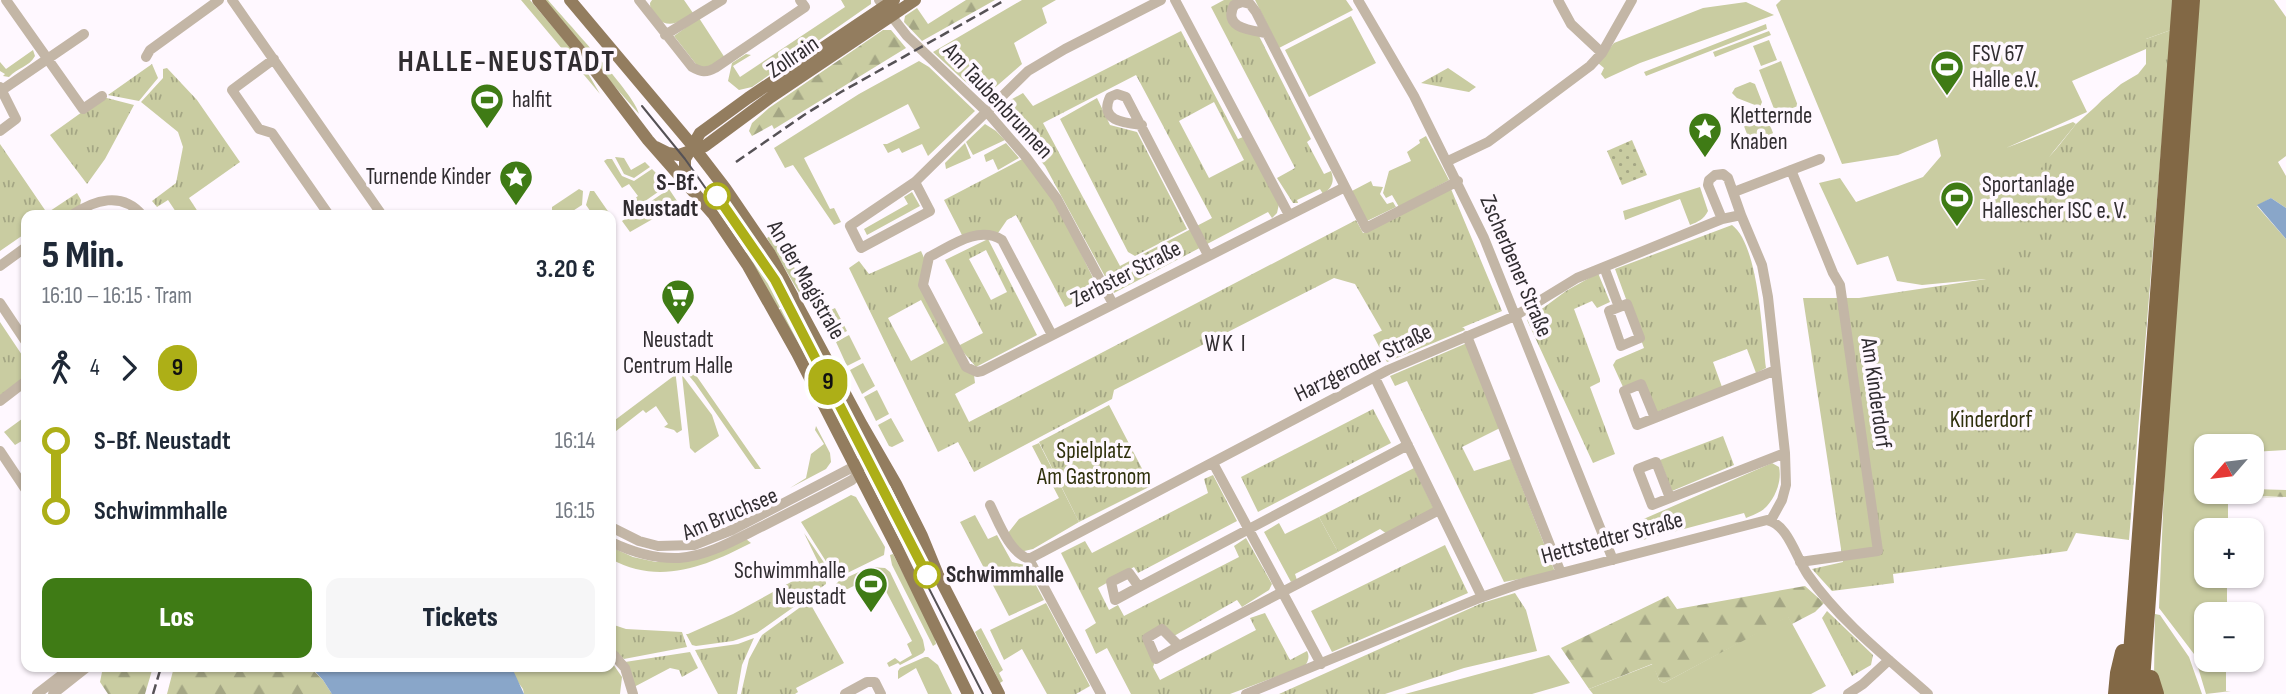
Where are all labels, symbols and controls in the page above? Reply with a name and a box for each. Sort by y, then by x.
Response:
street label: Zollrain [762,30,824,84]
street label: Am Taubenbrunnen [937,37,1059,165]
place label: FSV 67 Halle e.V. [1972,40,2039,94]
district label: HALLE-NEUSTADT [398,44,616,80]
sports icon: FSV 67 Halle e.V. [1928,48,1966,97]
sports icon: halfit [468,81,506,130]
place label: halfit [512,86,552,114]
place label: Kletternde Knaben [1730,102,1812,156]
place icon: Kletternde Knaben [1686,110,1724,159]
place icon: Turnende Kinder [497,158,535,207]
place label: Turnende Kinder [366,163,491,191]
place label: S-Bf. Neustadt [622,169,698,223]
place label: Sportanlage Hallescher ISC e. V. [1982,171,2127,225]
sports icon: Sportanlage Hallescher ISC e. V. [1938,179,1976,228]
marker: S-Bf. Neustadt [704,183,730,209]
street label: Zscherbener Straße [1474,191,1558,341]
street label: An der Magistrale [760,215,851,344]
text: 5 Min. [42,233,124,278]
street label: Zerbster Straße [1066,234,1186,314]
text: 3.20 € [536,254,595,285]
supermarket icon: Neustadt Centrum Halle [659,277,697,326]
text: 16:10 – 16:15 · Tram [42,282,192,310]
street label: Harzgeroder Straße [1290,318,1436,408]
place label: Neustadt Centrum Halle [623,326,733,380]
district label: WK I [1204,329,1248,358]
street label: Am Kinderdorf [1854,335,1898,450]
icon: walk [42,349,80,387]
icon: forward [110,349,148,387]
text: 9 [172,353,183,382]
text: 4 [90,354,100,382]
line badge: 9 [805,359,851,405]
text: 9 [822,367,834,396]
park label: Kinderdorf [1950,406,2033,434]
text: S-Bf. Neustadt [94,426,231,457]
text: 16:14 [555,427,595,455]
north arrow [2194,434,2264,504]
map controls [2194,434,2264,672]
park label: Spielplatz Am Gastronom [1036,437,1151,491]
street label: Am Bruchsee [677,481,782,547]
text: Schwimmhalle [94,496,228,527]
text: 16:15 [555,497,595,525]
street label: Hettstedter Straße [1538,506,1686,570]
button: + [2194,518,2264,588]
place label: Schwimmhalle Neustadt [734,557,846,611]
place label: Schwimmhalle [946,561,1064,589]
marker: Schwimmhalle [914,562,940,588]
sports icon: Schwimmhalle Neustadt [852,565,890,614]
button: Los [42,578,312,658]
button: Tickets [326,578,595,658]
button: − [2194,602,2264,672]

